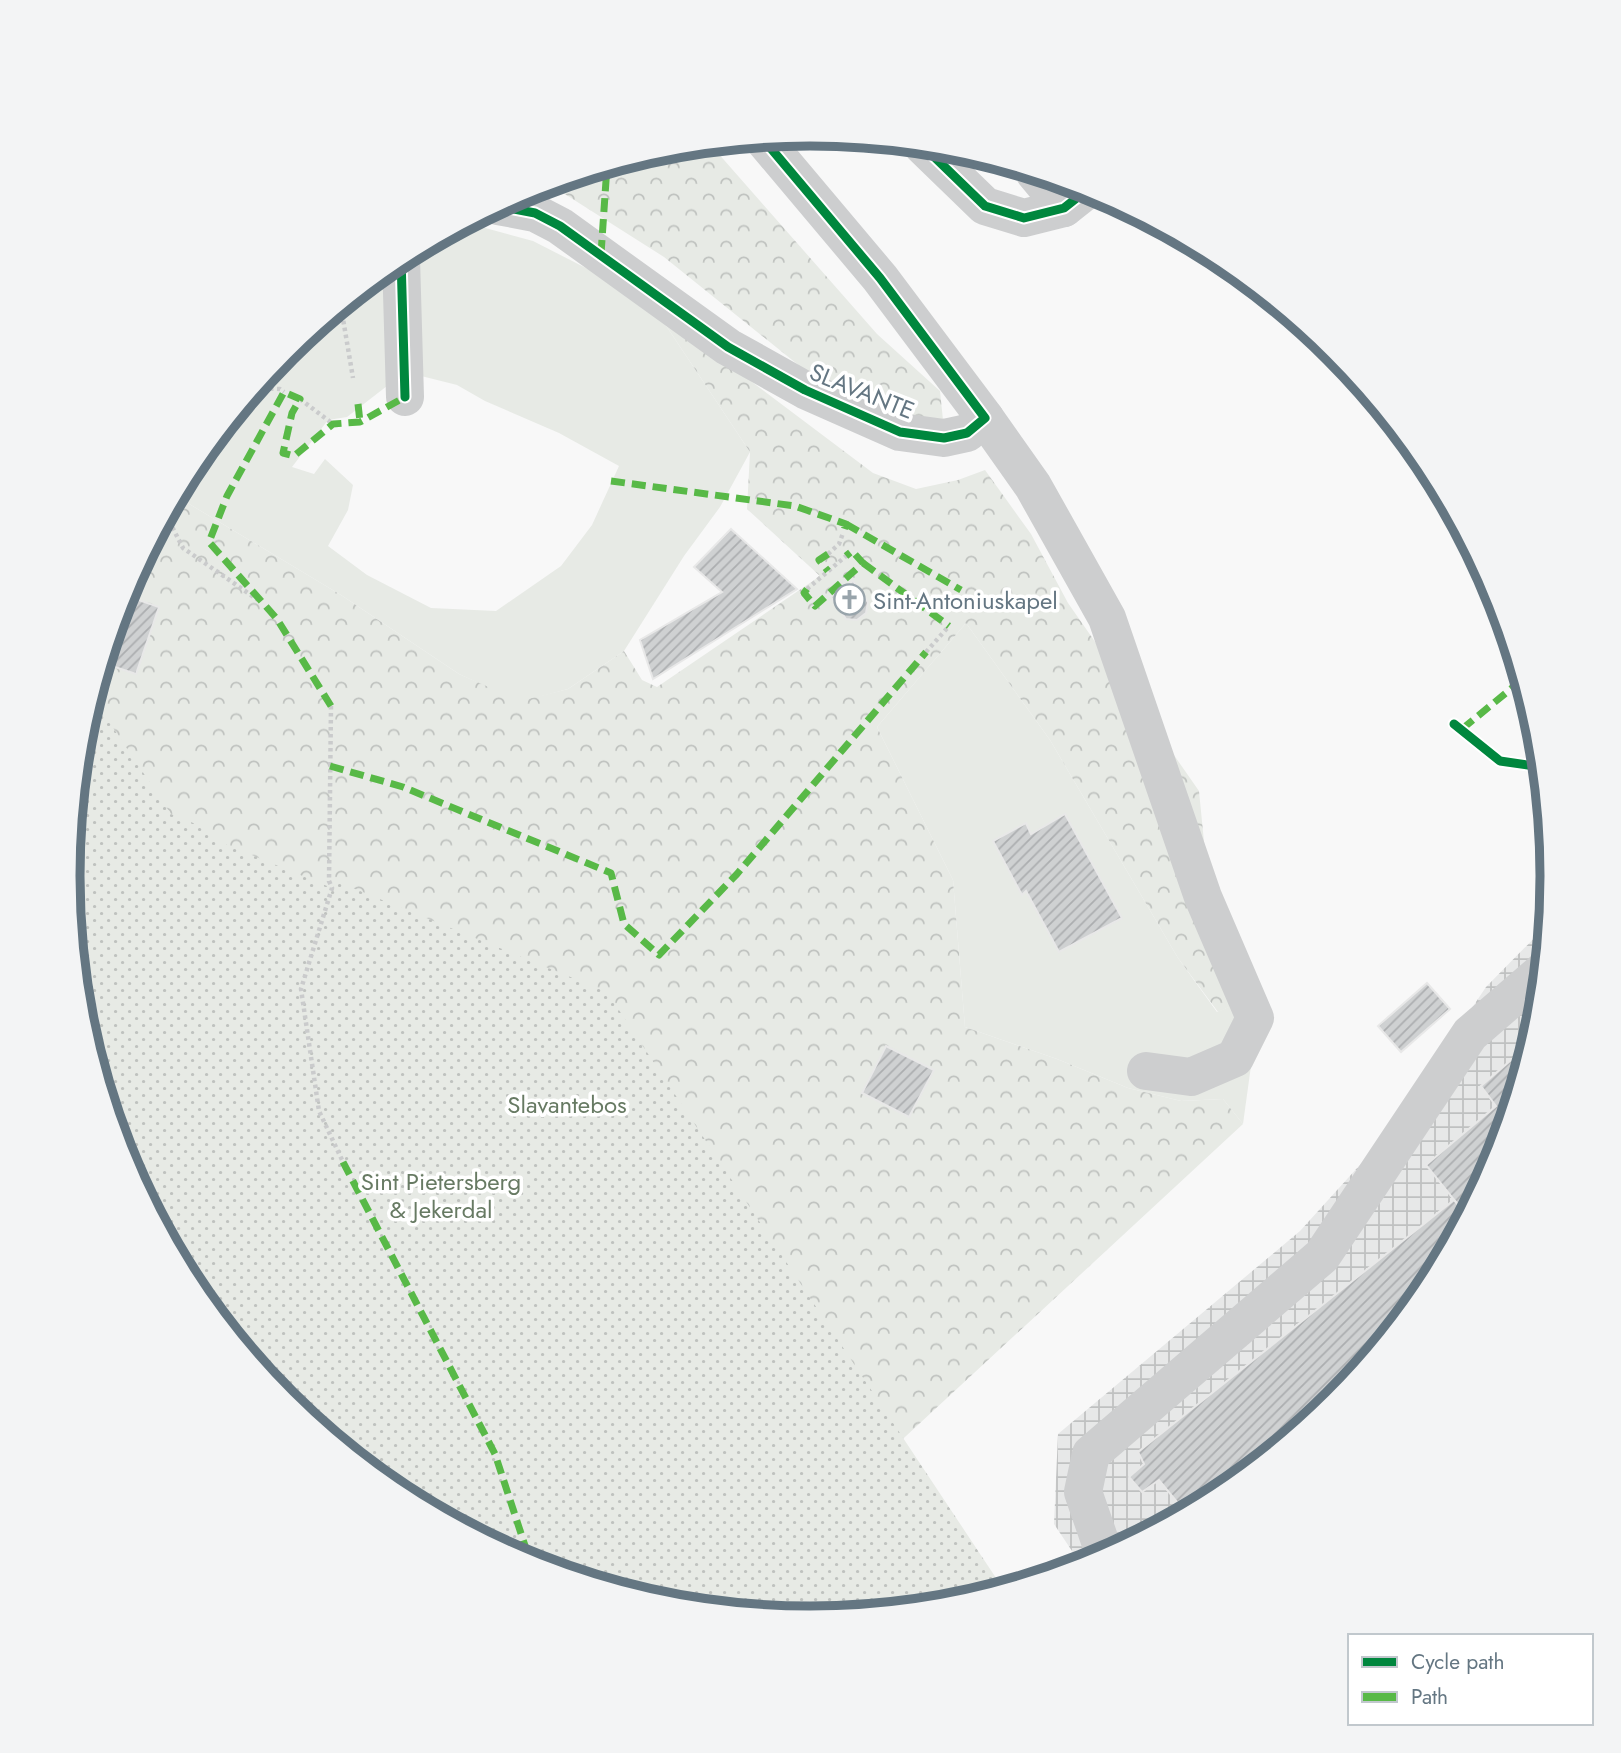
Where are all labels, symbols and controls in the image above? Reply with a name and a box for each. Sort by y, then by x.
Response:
street label: SLAVANTE [804,354,920,428]
church icon: Sint-Antoniuskapel [833,583,867,617]
place label: Sint-Antoniuskapel [873,583,1058,618]
park label: Slavantebos [507,1087,627,1122]
park label: Sint Pietersberg & Jekerdal [361,1164,521,1227]
legend [1348,1634,1593,1725]
text: Cycle path [1411,1647,1504,1677]
text: Path [1411,1682,1448,1712]

